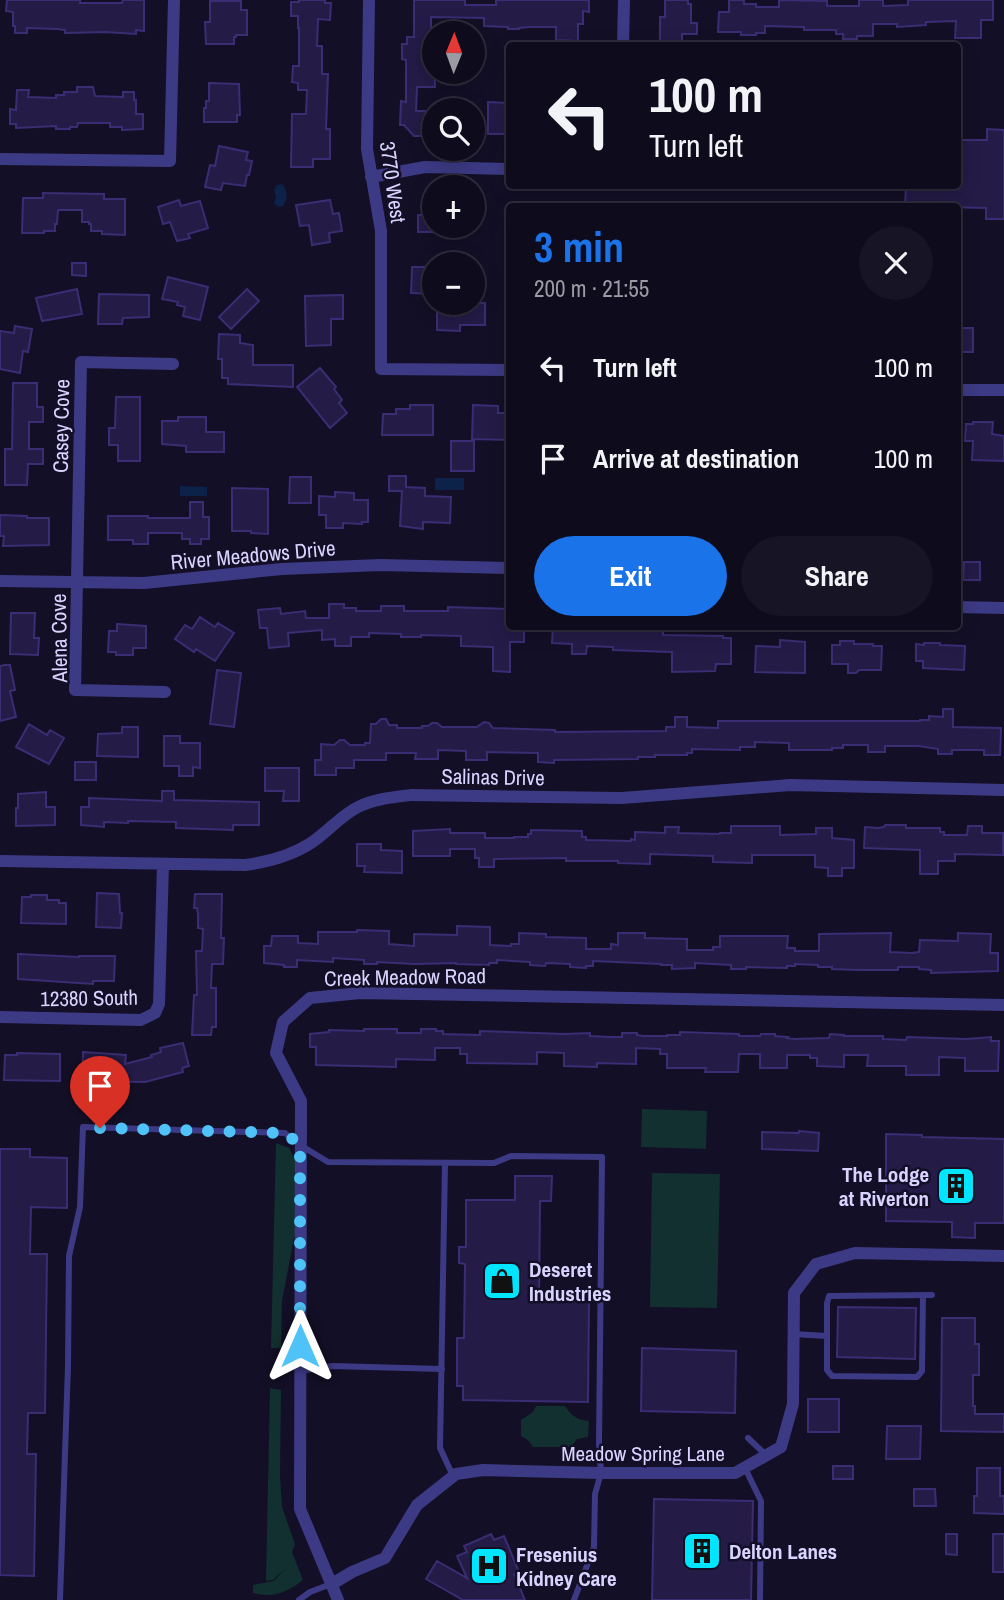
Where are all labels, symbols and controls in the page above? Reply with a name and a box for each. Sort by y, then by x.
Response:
north arrow [422,21,485,84]
map controls [422,21,485,315]
text: 100 m [649,61,763,127]
icon: left [534,70,625,161]
button: search [422,98,485,161]
text: Turn left [649,124,743,167]
street label: 3770 West [373,139,413,225]
button: + [422,175,485,238]
text: 3 min [534,219,624,275]
button: close [859,226,933,300]
button: − [422,252,485,315]
text: 200 m · 21:55 [534,273,649,304]
icon: left [534,349,572,387]
text: Turn left [593,350,677,385]
text: 100 m [874,350,933,385]
street label: Casey Cove [46,379,76,473]
icon: arrive [534,440,572,478]
text: Arrive at destination [593,441,799,476]
text: 100 m [874,441,933,476]
street label: River Meadows Drive [169,533,337,577]
button: Exit [534,536,727,616]
button: Share [741,536,933,616]
street label: Alena Cove [44,593,74,684]
street label: Salinas Drive [441,762,545,792]
street label: Creek Meadow Road [324,961,486,993]
street label: 12380 South [40,983,138,1013]
pin [70,1056,130,1128]
icon: arrive [81,1067,119,1105]
place label: The Lodge at Riverton [839,1160,929,1213]
building icon: The Lodge at Riverton [935,1165,977,1207]
place label: Deseret Industries [529,1255,611,1308]
shop icon: Deseret Industries [481,1260,523,1302]
position arrow [263,1309,337,1383]
street label: Meadow Spring Lane [561,1439,725,1468]
building icon: Delton Lanes [681,1530,723,1572]
place label: Delton Lanes [729,1537,837,1566]
place label: Fresenius Kidney Care [516,1540,617,1593]
hospital icon: Fresenius Kidney Care [468,1545,510,1587]

